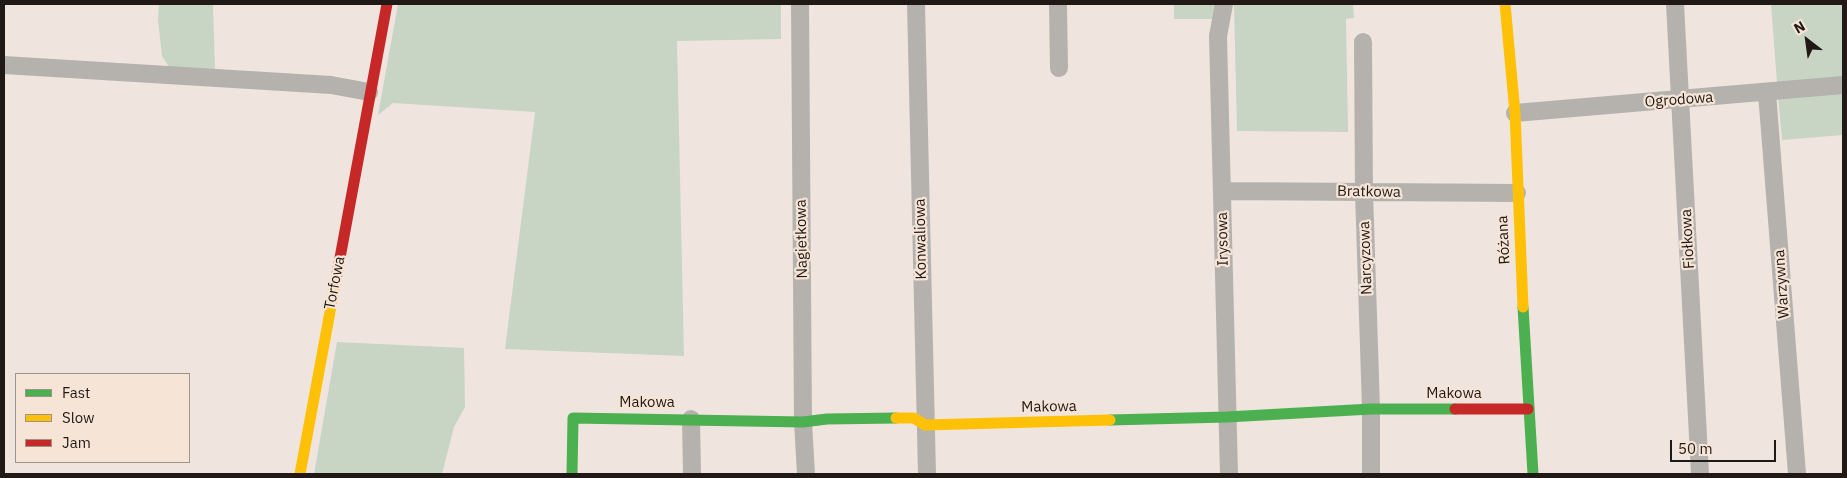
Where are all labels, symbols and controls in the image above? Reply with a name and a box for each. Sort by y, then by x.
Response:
north arrow [1782,15,1832,65]
text: N [1791,17,1808,37]
street label: Ogrodowa [1644,89,1714,111]
street label: Bratkowa [1337,182,1401,202]
street label: Konwaliowa [911,198,931,280]
street label: Nagietkowa [792,199,812,279]
street label: Fiołkowa [1677,209,1699,269]
street label: Irysowa [1214,212,1232,266]
street label: Różana [1494,215,1514,265]
street label: Narcyzowa [1356,221,1376,295]
street label: Warzywna [1771,249,1793,319]
street label: Torfowa [321,255,349,311]
legend [15,373,190,463]
text: Fast [62,383,90,402]
street label: Makowa [1426,385,1482,403]
street label: Makowa [619,394,675,412]
street label: Makowa [1021,398,1077,416]
text: Slow [62,408,95,427]
scale bar [1672,430,1778,462]
text: Jam [62,433,91,452]
text: 50 m [1678,439,1713,458]

